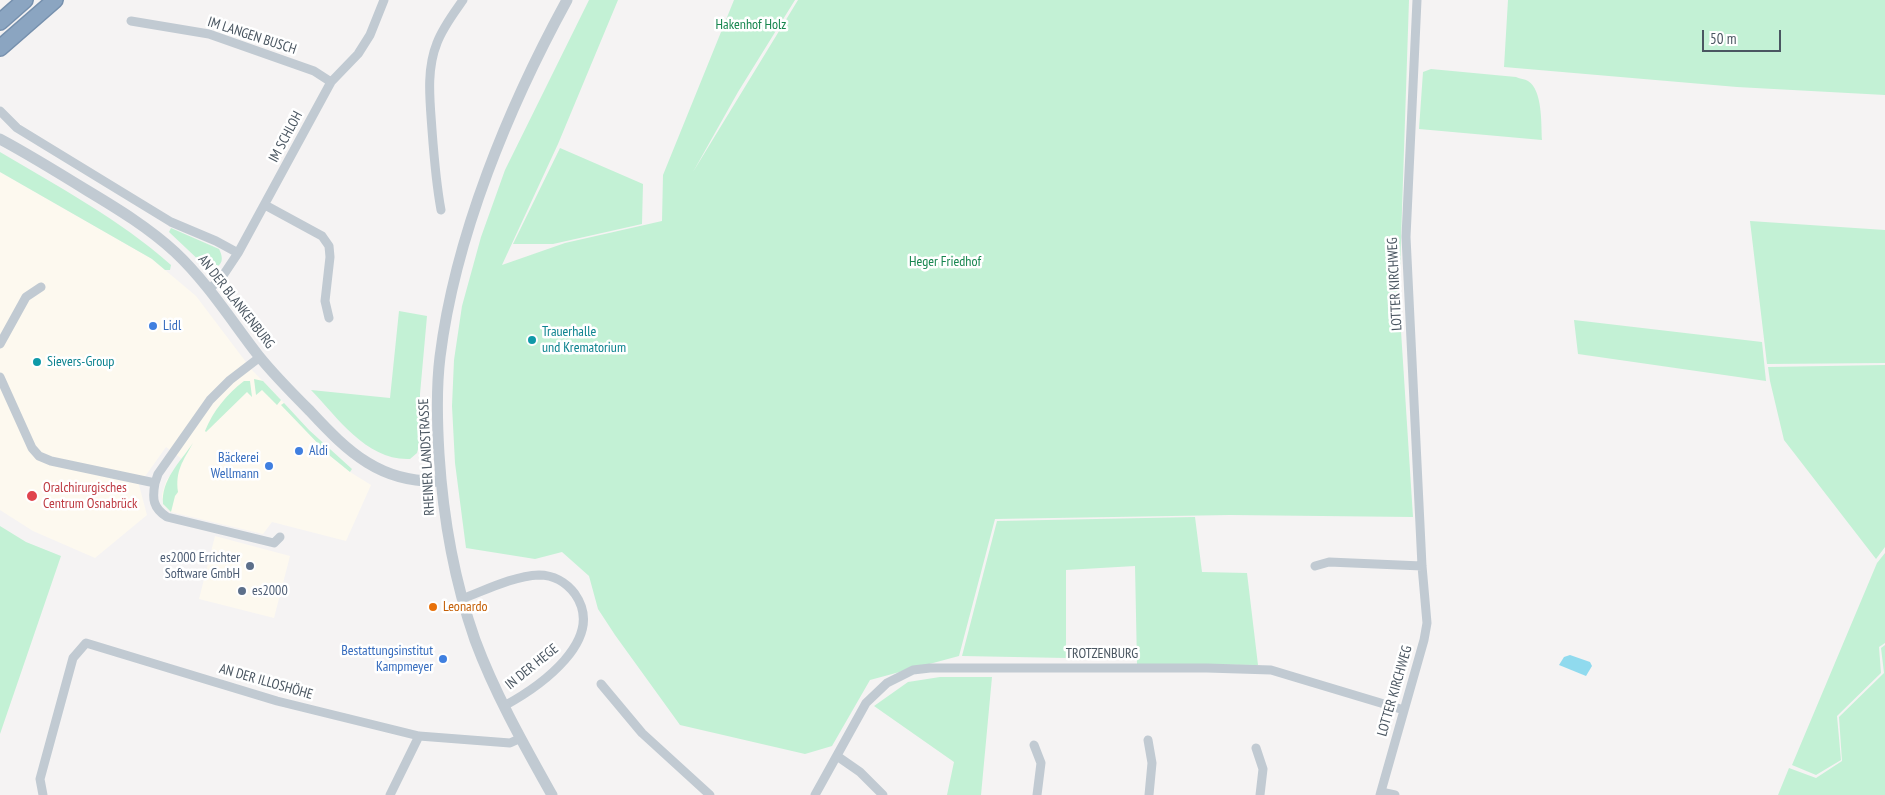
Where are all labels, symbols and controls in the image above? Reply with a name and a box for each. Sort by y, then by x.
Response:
street label: IM LANGEN BUSCH [205,14,299,58]
park label: Hakenhof Holz [716,17,786,33]
scale bar [1705,20,1784,52]
text: 50 m [1710,29,1736,48]
street label: IM SCHLOH [266,109,306,165]
street label: LOTTER KIRCHWEG [1384,237,1406,331]
street label: AN DER BLANKENBURG [194,252,278,352]
park label: Heger Friedhof [909,254,981,270]
place label: Lidl [163,318,181,334]
marker: Lidl [147,320,159,332]
place label: Trauerhalle und Krematorium [542,324,626,357]
marker: Trauerhalle und Krematorium [526,334,538,346]
place label: Sievers-Group [47,354,114,370]
marker: Sievers-Group [31,356,43,368]
street label: RHEINER LANDSTRASSE [416,398,438,516]
place label: Aldi [309,443,328,459]
marker: Aldi [293,445,305,457]
place label: Bäckerei Wellmann [211,450,259,482]
marker: Bäckerei Wellmann [263,460,275,472]
place label: Oralchirurgisches Centrum Osnabrück [43,480,137,512]
marker: Oralchirurgisches Centrum Osnabrück [25,489,39,503]
place label: es2000 Errichter Software GmbH [160,550,240,582]
marker: es2000 Errichter Software GmbH [244,560,256,572]
place label: es2000 [252,583,288,599]
marker: es2000 [236,585,248,597]
place label: Leonardo [443,599,488,615]
marker: Leonardo [427,601,439,613]
street label: IN DER HEGE [502,641,562,693]
place label: Bestattungsinstitut Kampmeyer [341,643,433,676]
street label: LOTTER KIRCHWEG [1374,644,1416,738]
street label: TROTZENBURG [1066,646,1138,662]
marker: Bestattungsinstitut Kampmeyer [437,653,449,665]
street label: AN DER ILLOSHÖHE [217,661,315,703]

